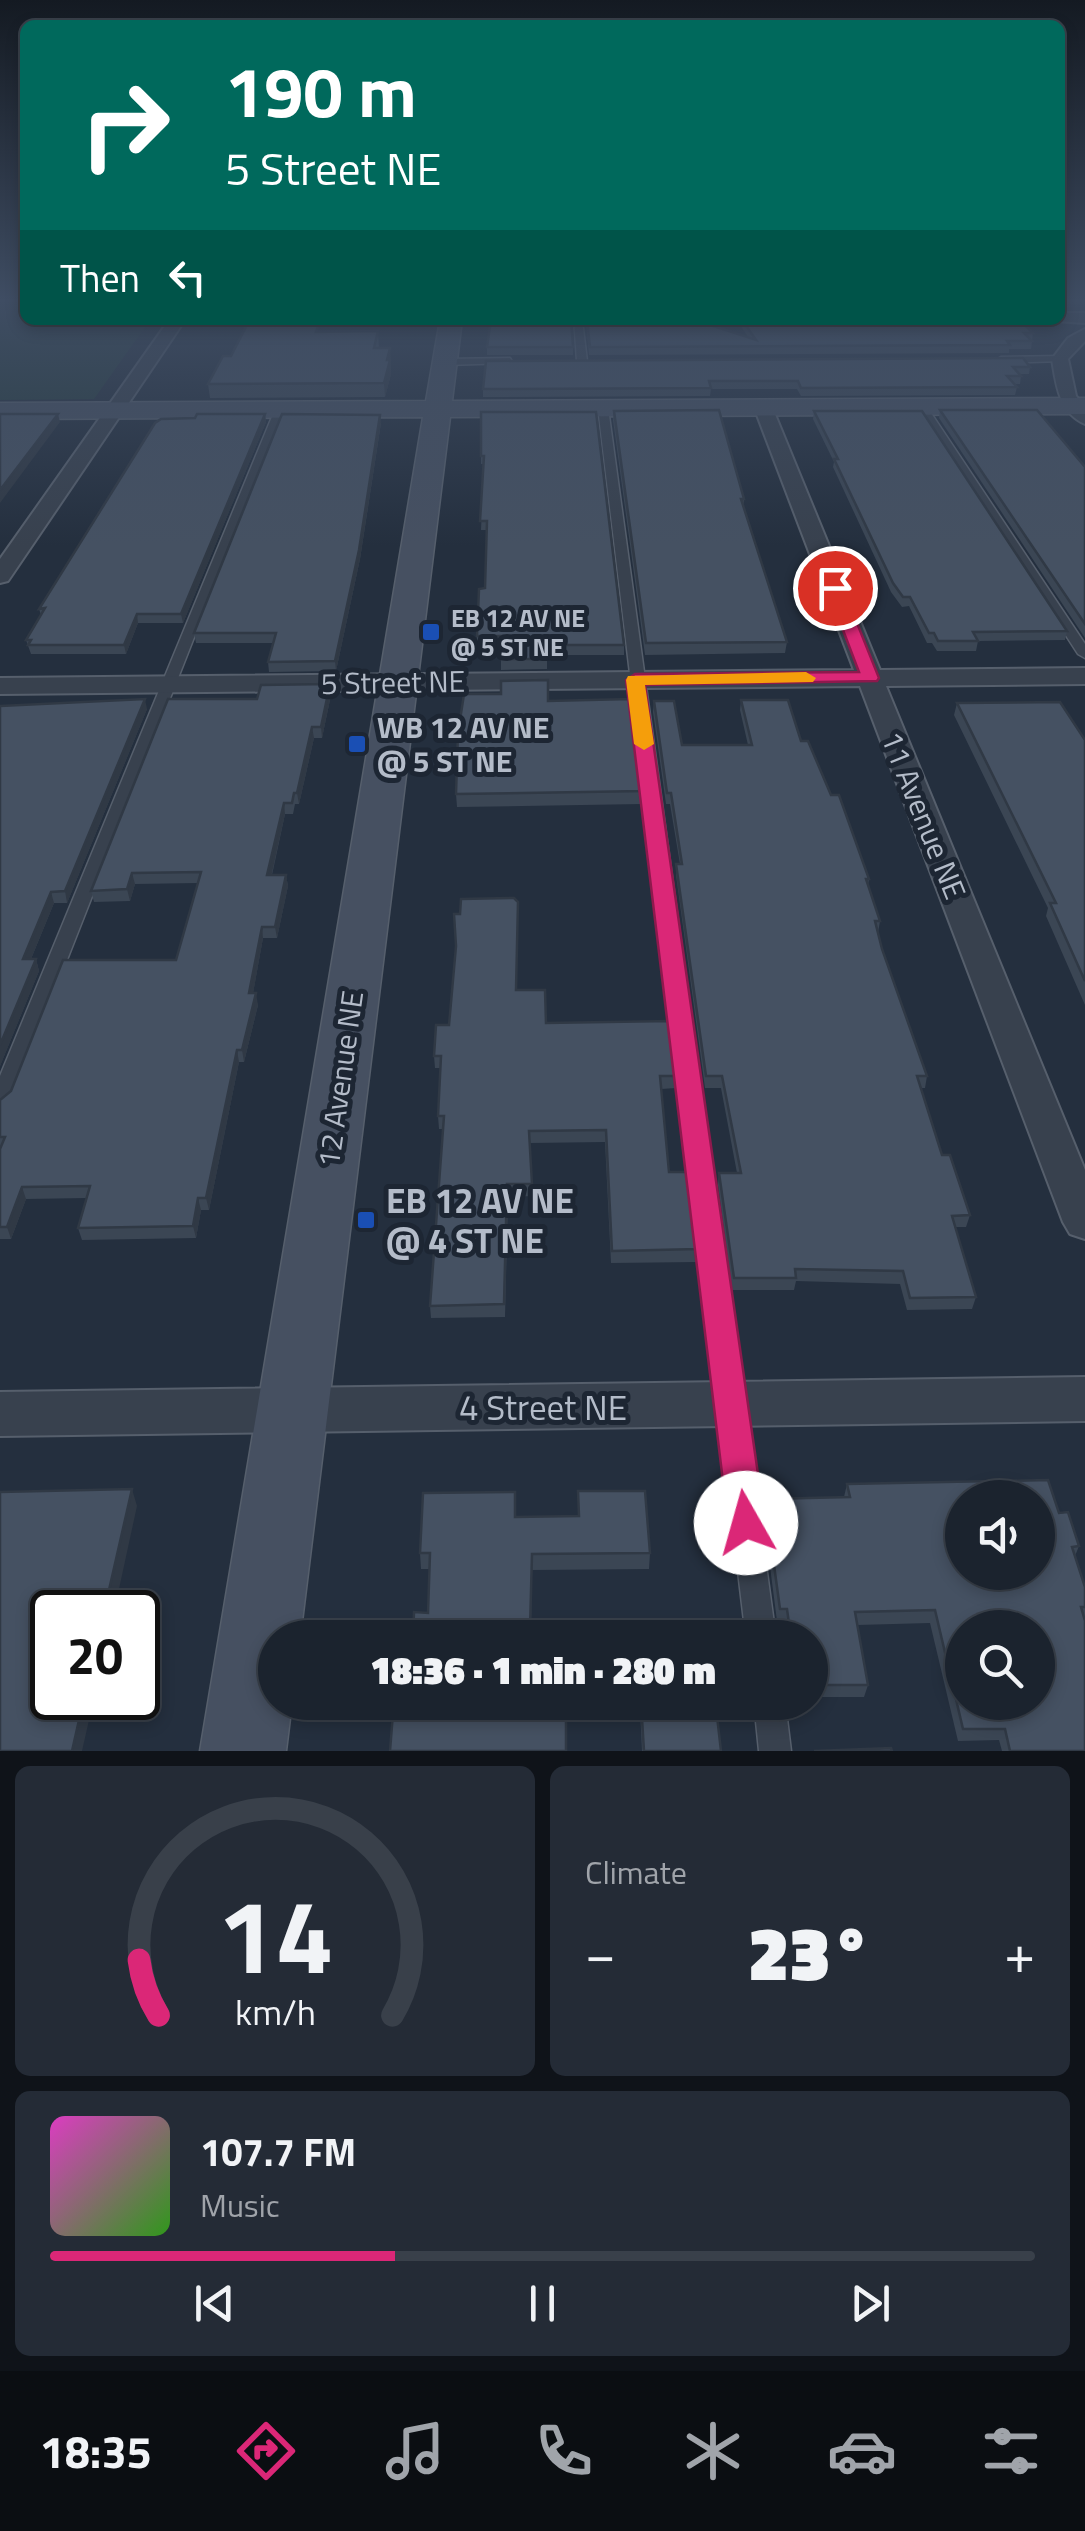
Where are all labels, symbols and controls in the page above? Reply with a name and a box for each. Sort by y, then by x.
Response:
text: 190 m [225,38,417,144]
icon: right [60,60,190,190]
text: 5 Street NE [225,134,441,202]
text: Then [60,249,140,307]
icon: left [160,250,215,305]
pin [793,546,878,631]
icon: arrive [808,561,863,616]
place label: EB 12 AV NE @ 5 ST NE [451,599,585,666]
marker: EB 12 AV NE @ 5 ST NE [420,621,442,643]
street label: 5 Street NE [321,658,465,706]
place label: WB 12 AV NE @ 5 ST NE [377,704,549,784]
street label: 11 Avenue NE [869,724,979,906]
marker: WB 12 AV NE @ 5 ST NE [346,733,368,755]
street label: 12 Avenue NE [305,988,375,1170]
place label: EB 12 AV NE @ 4 ST NE [386,1173,574,1267]
marker: EB 12 AV NE @ 4 ST NE [355,1209,377,1231]
street label: 4 Street NE [459,1380,627,1434]
position arrow [694,1471,798,1575]
map controls [945,1480,1055,1720]
button: sound [945,1480,1055,1590]
speed limit sign: 20 [30,1590,160,1720]
button: search [945,1610,1055,1720]
text: 18:36 · 1 min · 280 m [370,1641,716,1699]
text: Climate [585,1848,687,1896]
text: 14 [217,1855,333,2013]
text: 23° [748,1895,872,2009]
text: − [585,1911,616,1994]
text: + [1004,1911,1035,1994]
text: km/h [235,1984,315,2039]
text: 107.7 FM [200,2123,356,2181]
text: Music [200,2181,280,2229]
icon: previous [187,2276,242,2331]
icon: pause [515,2276,570,2331]
icon: next [843,2276,898,2331]
icon: directions [231,2416,301,2486]
icon: music [380,2416,450,2486]
icon: phone [529,2416,599,2486]
icon: climate [678,2416,748,2486]
icon: car [827,2416,897,2486]
icon: filters [976,2416,1046,2486]
text: 18:35 [39,2417,152,2485]

